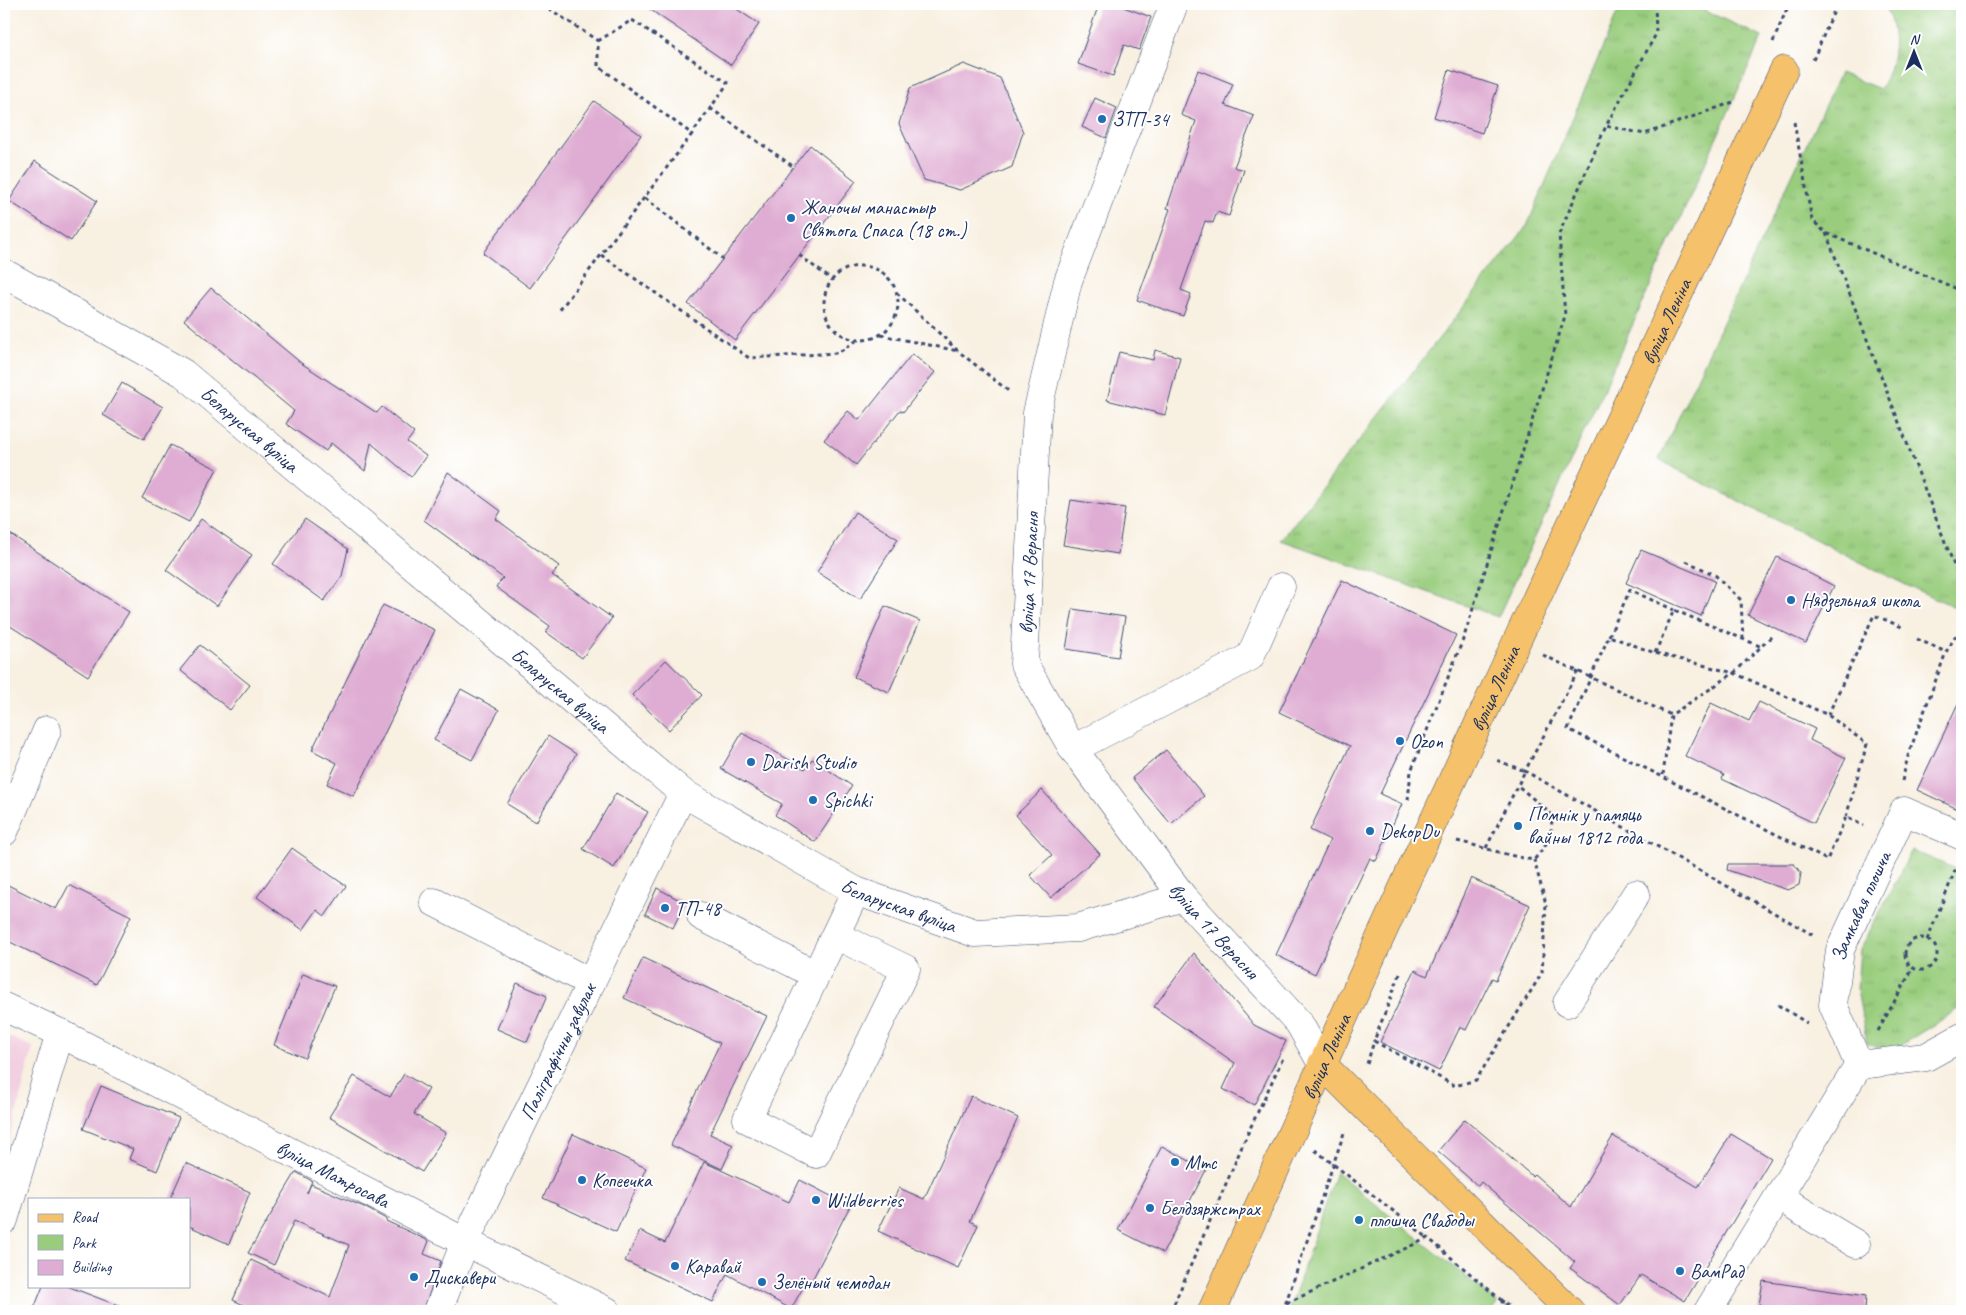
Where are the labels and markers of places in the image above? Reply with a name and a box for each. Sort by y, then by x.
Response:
place label: ЗТП-34 [1112,107,1171,132]
marker: ЗТП-34 [1096,113,1108,125]
place label: Жаночы манастыр Святога Спаса (18 ст.) [801,195,968,243]
marker: Жаночы манастыр Святога Спаса (18 ст.) [785,212,797,224]
place label: Нядзельная школа [1801,588,1921,613]
marker: Нядзельная школа [1785,594,1797,606]
place label: Ozon [1410,729,1444,754]
marker: Ozon [1394,735,1406,747]
place label: Darish Studio [761,750,858,775]
marker: Darish Studio [745,756,757,768]
place label: Spichki [823,788,873,813]
marker: Spichki [807,794,819,806]
place label: Помнік у памяць вайны 1812 года [1528,802,1644,850]
place label: DekopDu [1380,819,1441,844]
marker: Помнік у памяць вайны 1812 года [1512,820,1524,832]
marker: DekopDu [1364,825,1376,837]
place label: ТП-48 [675,896,723,921]
marker: ТП-48 [659,902,671,914]
place label: Мтс [1185,1150,1218,1175]
marker: Мтс [1169,1156,1181,1168]
place label: Копеечка [592,1168,653,1193]
marker: Копеечка [576,1174,588,1186]
place label: Wildberries [826,1188,905,1213]
marker: Wildberries [810,1194,822,1206]
place label: Белдзяржстрах [1160,1196,1262,1221]
marker: Белдзяржстрах [1144,1202,1156,1214]
place label: плошча Свабоды [1369,1208,1475,1233]
marker: плошча Свабоды [1353,1214,1365,1226]
place label: Каравай [685,1254,742,1279]
place label: ВамРад [1690,1259,1745,1284]
marker: Каравай [669,1260,681,1272]
place label: Дискавери [424,1265,497,1290]
marker: ВамРад [1674,1265,1686,1277]
place label: Зелёный чемодан [772,1270,891,1295]
marker: Дискавери [408,1271,420,1283]
marker: Зелёный чемодан [756,1276,768,1288]

